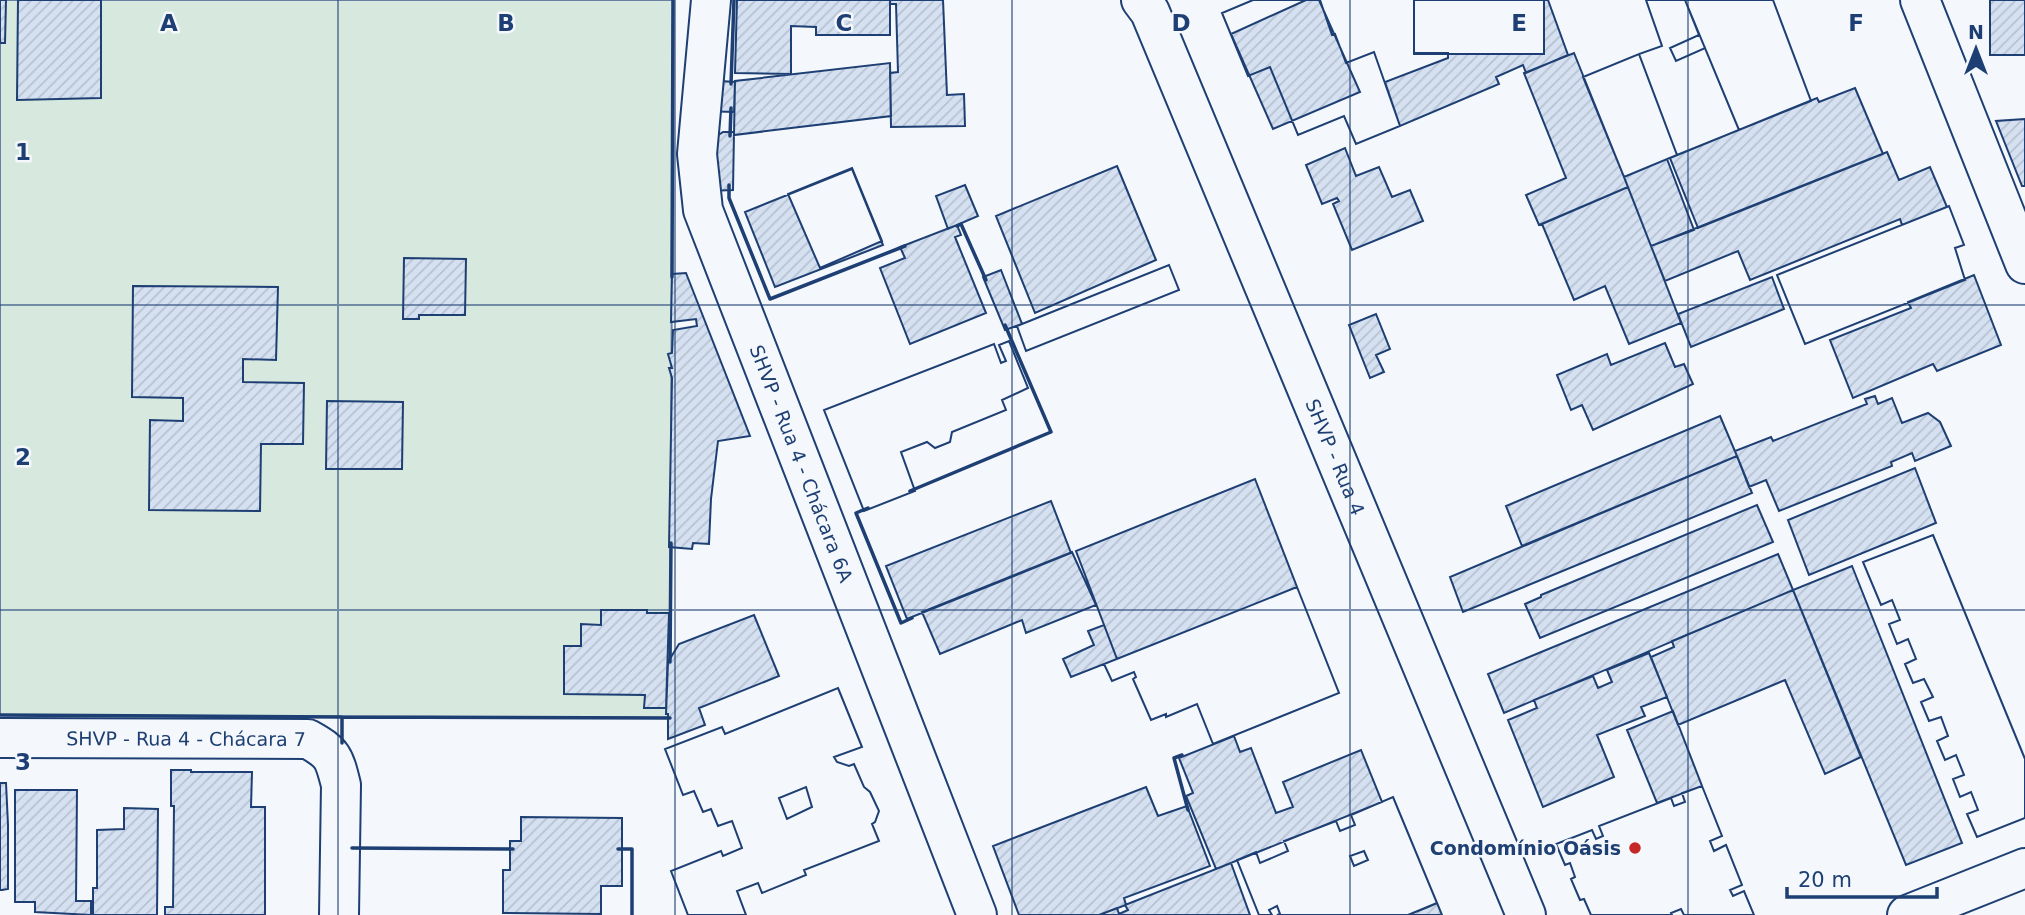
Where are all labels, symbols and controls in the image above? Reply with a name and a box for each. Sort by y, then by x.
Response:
text: A [160,10,178,36]
text: B [497,10,515,36]
text: C [836,10,852,36]
text: D [1171,10,1191,36]
text: E [1511,10,1527,36]
text: F [1848,10,1864,36]
north arrow [1941,14,2011,84]
text: N [1968,21,1984,43]
text: 1 [15,139,31,165]
street label: SHVP - Rua 4 - Chácara 6A [746,342,858,585]
street label: SHVP - Rua 4 [1301,396,1369,518]
text: 2 [15,444,31,470]
street label: SHVP - Rua 4 - Chácara 7 [66,727,306,750]
text: 3 [15,749,31,775]
place label: Condomínio Oásis [1430,837,1621,859]
marker: Condomínio Oásis [1627,840,1643,856]
scale bar [1787,856,1938,900]
text: 20 m [1798,868,1852,892]

